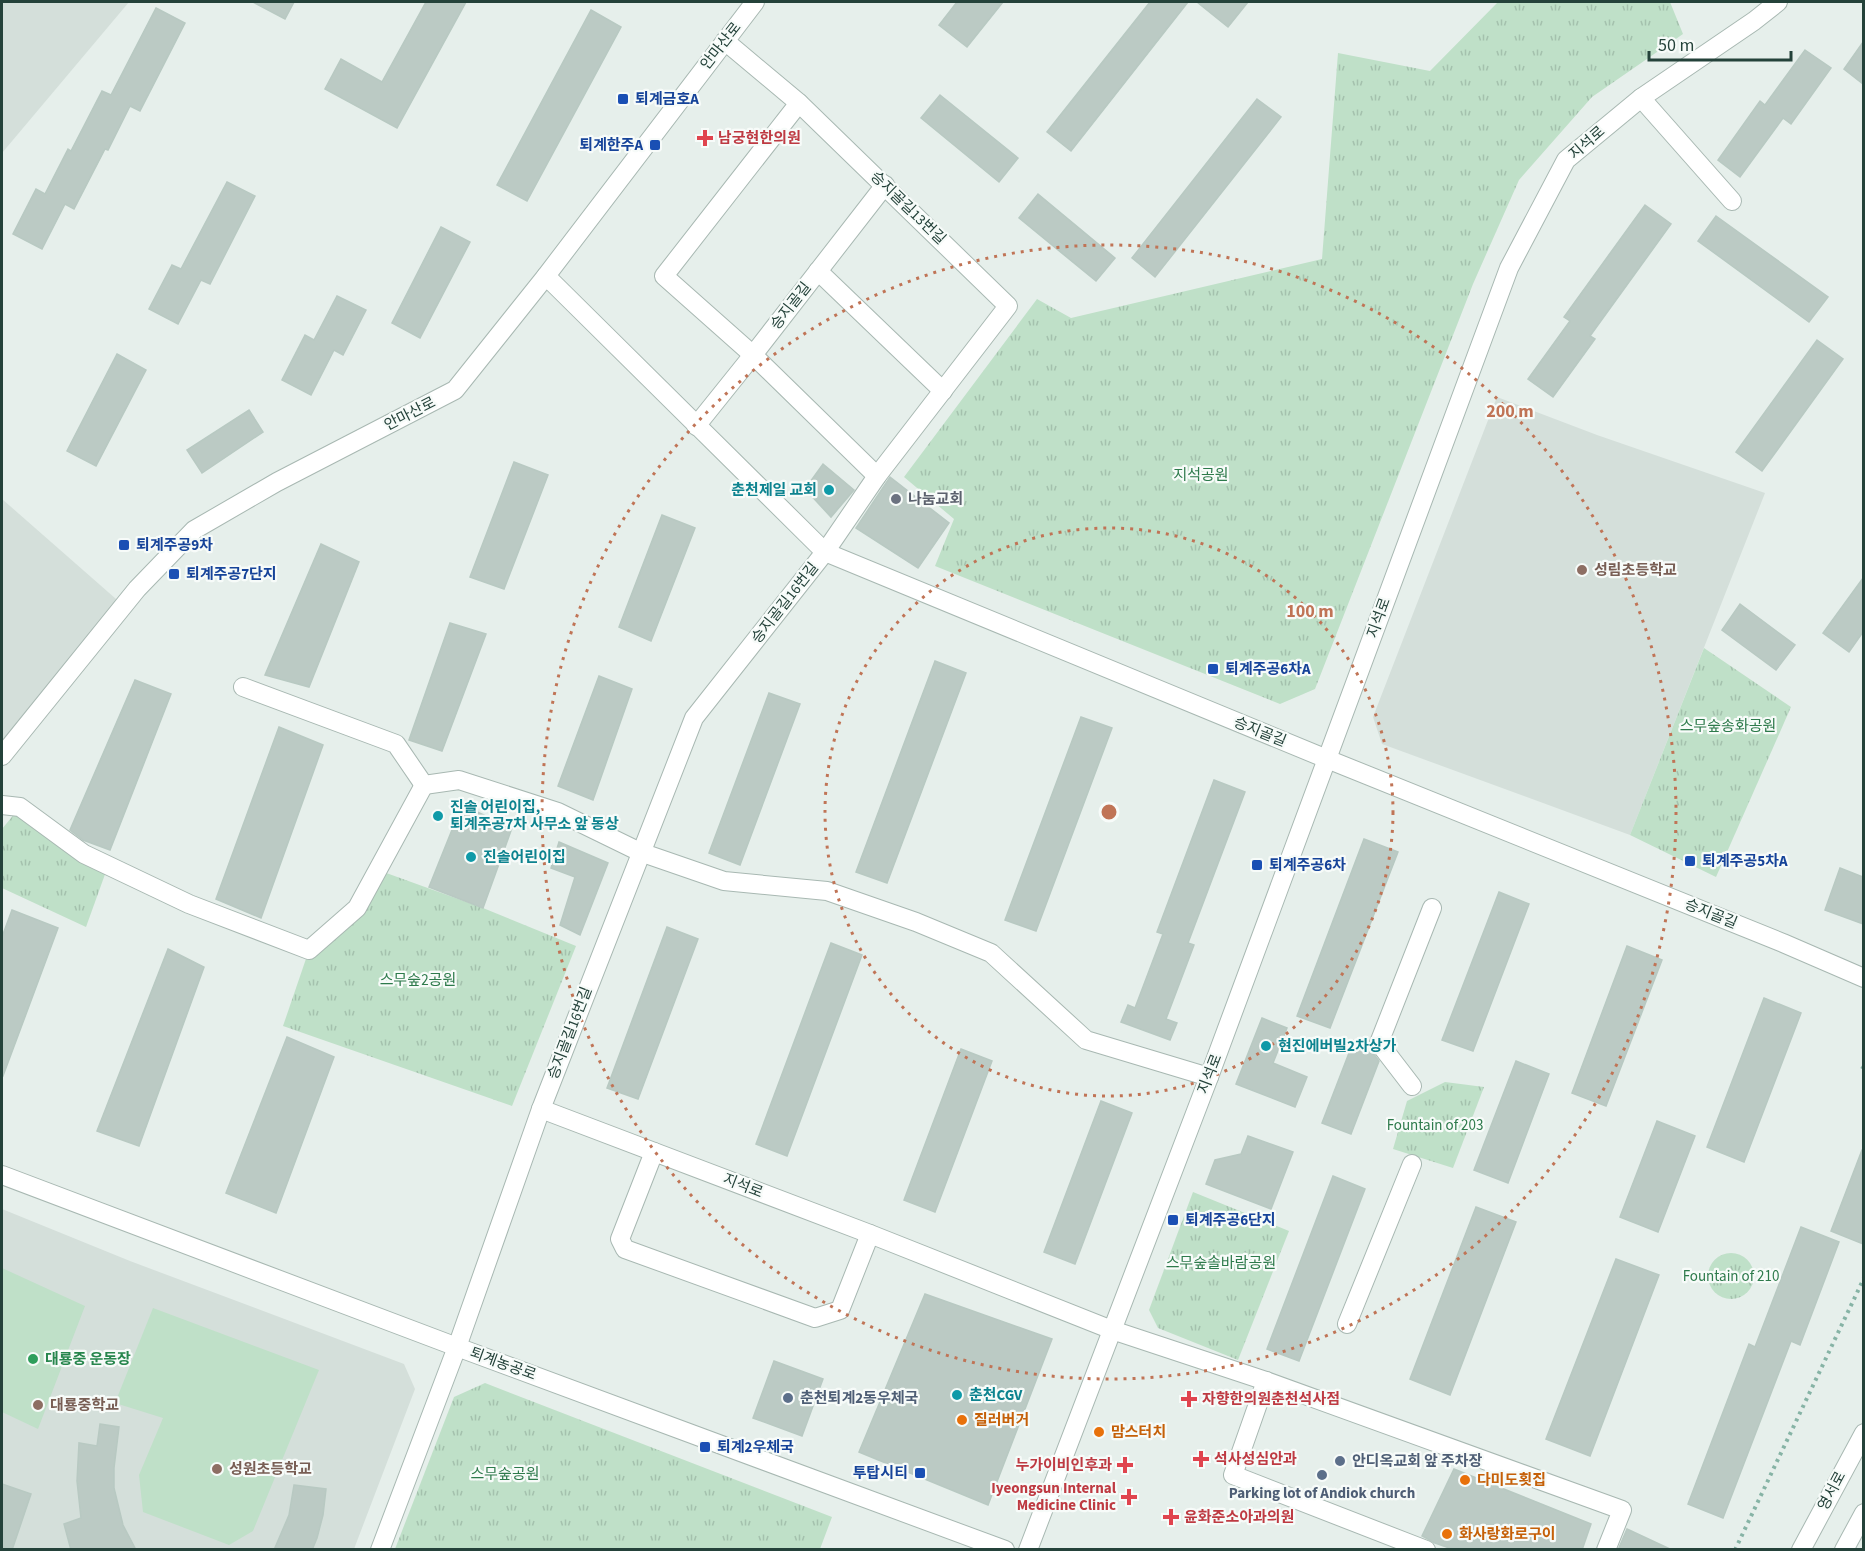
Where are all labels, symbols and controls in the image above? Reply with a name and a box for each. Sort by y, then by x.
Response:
street label: 안마산로 [696,18,746,74]
scale bar [1649,24,1792,62]
text: 50 m [1658,33,1694,58]
place label: 퇴계금호A [635,89,699,110]
marker: 퇴계금호A [616,92,630,106]
street label: 지석로 [1564,121,1610,165]
place label: 남궁현한의원 [718,128,801,149]
marker: 남궁현한의원 [696,129,714,147]
place label: 퇴계한주A [579,135,643,156]
marker: 퇴계한주A [648,138,662,152]
street label: 승지골길13번길 [866,167,950,249]
street label: 승지골길 [766,278,816,334]
street label: 안마산로 [381,392,439,436]
text: 200 m [1486,399,1534,424]
park label: 지석공원 [1173,465,1229,486]
place label: 춘천제일 교회 [731,480,817,501]
marker: 춘천제일 교회 [822,483,836,497]
place label: 나눔교회 [908,489,963,510]
marker: 나눔교회 [889,492,903,506]
place label: 퇴계주공9차 [136,535,213,556]
marker: 퇴계주공9차 [117,538,131,552]
street label: 승지골길16번길 [747,558,823,648]
place label: 성림초등학교 [1594,560,1677,581]
marker: 성림초등학교 [1575,563,1589,577]
place label: 퇴계주공7단지 [186,564,277,585]
marker: 퇴계주공7단지 [167,567,181,581]
street label: 지석로 [1362,595,1396,641]
text: 100 m [1286,599,1334,624]
place label: 퇴계주공6차A [1225,659,1311,680]
marker: 퇴계주공6차A [1206,662,1220,676]
street label: 승지골길 [1230,712,1290,752]
park label: 스무숲송화공원 [1680,716,1776,737]
place label: 진솔 어린이집, 퇴계주공7차 사무소 앞 동상 [450,797,619,835]
centre of rings [1099,802,1119,822]
marker: 진솔 어린이집, 퇴계주공7차 사무소 앞 동상 [431,809,445,823]
place label: 진솔어린이집 [483,847,566,868]
marker: 진솔어린이집 [464,850,478,864]
place label: 퇴계주공5차A [1702,851,1788,872]
marker: 퇴계주공5차A [1683,854,1697,868]
place label: 퇴계주공6차 [1269,855,1346,876]
marker: 퇴계주공6차 [1250,858,1264,872]
street label: 승지골길 [1681,894,1741,934]
park label: 스무숲2공원 [380,970,456,991]
street label: 승지골길16번길 [543,984,597,1082]
place label: 현진에버빌2차상가 [1278,1036,1397,1057]
marker: 현진에버빌2차상가 [1259,1039,1273,1053]
street label: 지석로 [1193,1051,1227,1097]
park label: Fountain of 203 [1387,1115,1483,1136]
street label: 지석로 [720,1169,766,1203]
place label: 퇴계주공6단지 [1185,1210,1276,1231]
marker: 퇴계주공6단지 [1166,1213,1180,1227]
park label: 스무숲솔바람공원 [1166,1253,1276,1274]
park label: Fountain of 210 [1683,1266,1779,1287]
street label: 퇴계농공로 [467,1342,539,1386]
place label: 대룡중 운동장 [45,1349,131,1370]
marker: 대룡중 운동장 [26,1352,40,1366]
place label: 춘천CGV [969,1385,1023,1406]
place label: 춘천퇴계2동우체국 [800,1388,919,1409]
marker: 춘천CGV [950,1388,964,1402]
place label: 자향한의원춘천석사점 [1202,1389,1340,1410]
marker: 자향한의원춘천석사점 [1180,1390,1198,1408]
marker: 춘천퇴계2동우체국 [781,1391,795,1405]
place label: 대룡중학교 [50,1395,119,1416]
marker: 대룡중학교 [31,1398,45,1412]
place label: 질러버거 [974,1410,1029,1431]
marker: 질러버거 [955,1413,969,1427]
place label: 맘스터치 [1111,1422,1166,1443]
marker: 맘스터치 [1092,1425,1106,1439]
place label: 퇴계2우체국 [717,1437,794,1458]
marker: 퇴계2우체국 [698,1440,712,1454]
place label: 석사성심안과 [1214,1449,1297,1470]
marker: 석사성심안과 [1192,1450,1210,1468]
place label: 안디옥교회 앞 주차장 [1352,1451,1482,1472]
marker: 안디옥교회 앞 주차장 [1333,1454,1347,1468]
place label: 누가이비인후과 [1015,1455,1112,1476]
marker: 누가이비인후과 [1116,1456,1134,1474]
place label: 성원초등학교 [229,1459,312,1480]
marker: 성원초등학교 [210,1462,224,1476]
place label: 투탑시티 [853,1463,908,1484]
park label: 스무숲공원 [470,1464,540,1485]
marker: 투탑시티 [913,1466,927,1480]
marker: Parking lot of Andiok church [1315,1468,1329,1482]
street label: 영서로 [1813,1468,1851,1514]
place label: 다미도횟집 [1477,1470,1546,1491]
marker: 다미도횟집 [1458,1473,1472,1487]
place label: Iyeongsun Internal Medicine Clinic [991,1478,1117,1516]
place label: Parking lot of Andiok church [1229,1483,1415,1504]
marker: Iyeongsun Internal Medicine Clinic [1120,1488,1138,1506]
place label: 윤화준소아과의원 [1184,1507,1294,1528]
marker: 윤화준소아과의원 [1162,1508,1180,1526]
place label: 화사랑화로구이 [1459,1524,1556,1545]
marker: 화사랑화로구이 [1440,1527,1454,1541]

